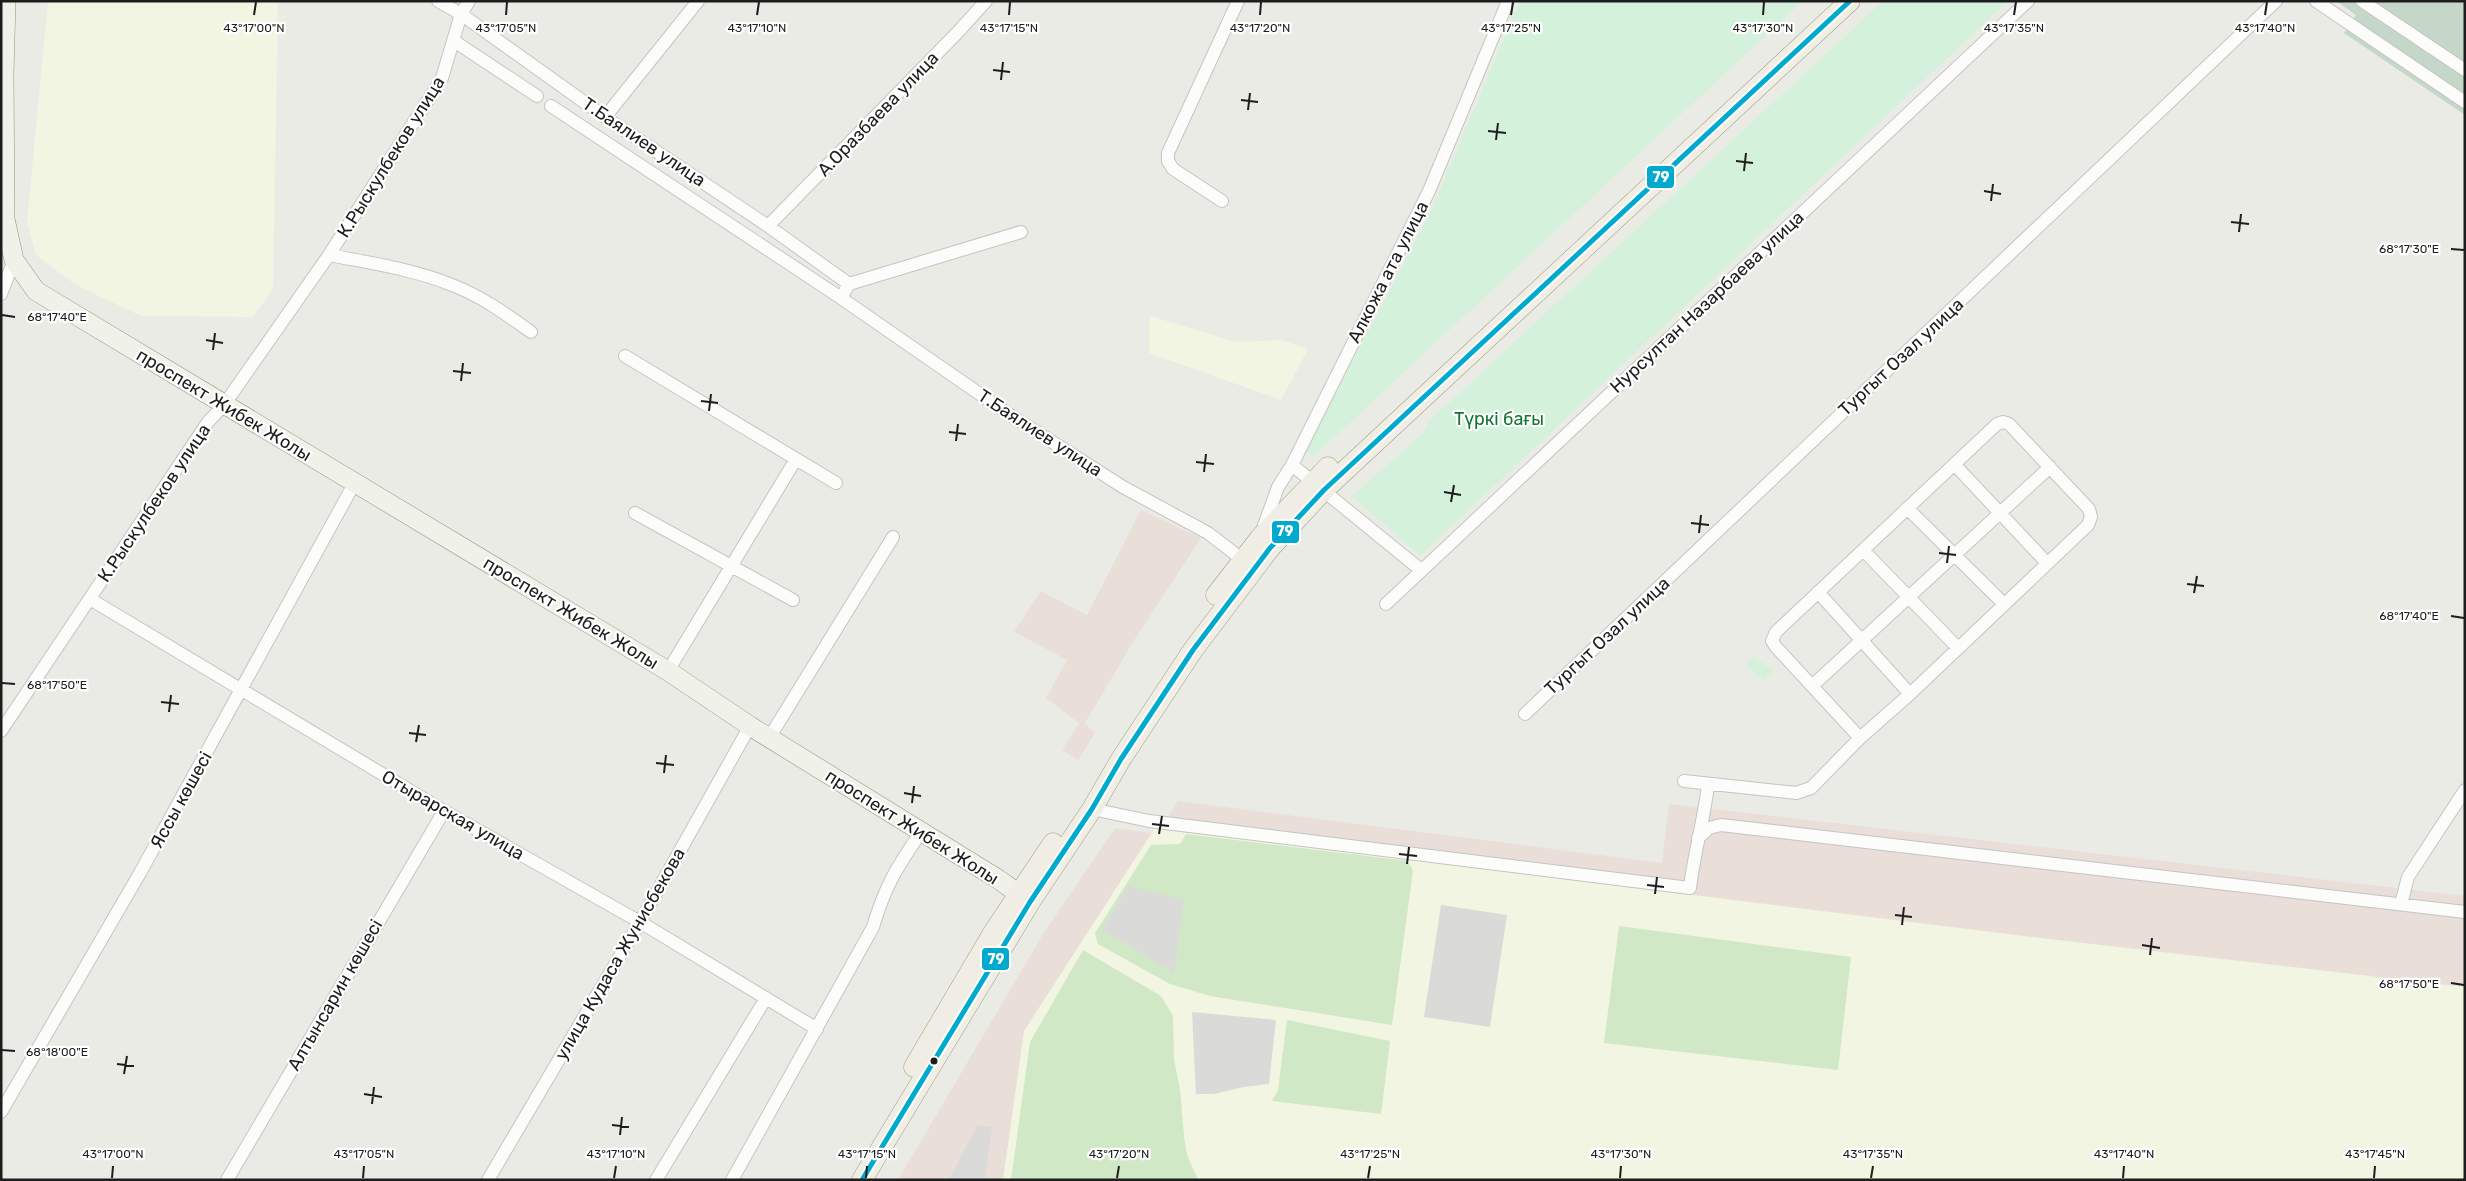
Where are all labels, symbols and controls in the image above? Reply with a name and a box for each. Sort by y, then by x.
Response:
text: 43°17'00"N [223,21,285,35]
text: 43°17'05"N [476,21,536,35]
text: 43°17'10"N [728,21,786,35]
text: 43°17'15"N [980,21,1038,35]
text: 43°17'20"N [1230,21,1290,35]
text: 43°17'25"N [1481,21,1541,35]
text: 43°17'30"N [1733,21,1793,35]
text: 43°17'35"N [1984,21,2044,35]
text: 43°17'40"N [2235,21,2295,35]
street label: А.Оразбаева улица [813,47,943,181]
street label: К.Рыскулбеков улица [332,72,450,242]
street label: Т.Баялиев улица [578,93,710,191]
line badge: 79 [1646,165,1675,189]
text: 79 [1653,169,1670,186]
street label: Алкожа ата улица [1343,197,1433,347]
street label: Нурсултан Назарбаева улица [1606,206,1808,398]
text: 68°17'30"E [2379,242,2439,256]
street label: Тургыт Озал улица [1834,293,1968,421]
text: 68°17'40"E [27,310,87,324]
street label: проспект Жибек Жолы [133,344,315,466]
street label: Т.Баялиев улица [974,385,1106,481]
park label: Түркі бағы [1454,408,1544,430]
street label: К.Рыскулбеков улица [93,420,215,586]
line badge: 79 [1271,520,1300,544]
text: 79 [1277,523,1294,540]
street label: проспект Жибек Жолы [480,552,662,674]
street label: Тургыт Озал улица [1540,572,1674,700]
text: 68°17'40"E [2379,609,2439,623]
text: 68°17'50"E [27,678,87,692]
street label: Яссы көшесі [145,748,217,852]
street label: Отырарская улица [378,765,528,865]
street label: проспект Жибек Жолы [821,765,1003,889]
street label: улица Кудаса Жунисбекова [550,844,690,1064]
street label: Алтынсарин көшесі [283,916,387,1074]
line badge: 79 [981,947,1010,971]
text: 79 [988,951,1005,968]
text: 68°17'50"E [2379,977,2439,991]
text: 68°18'00"E [26,1045,88,1059]
unlabelled marker [929,1056,939,1066]
text: 43°17'00"N [82,1147,144,1161]
text: 43°17'05"N [334,1147,394,1161]
text: 43°17'10"N [587,1147,645,1161]
text: 43°17'15"N [838,1147,896,1161]
text: 43°17'20"N [1089,1147,1149,1161]
text: 43°17'25"N [1340,1147,1400,1161]
text: 43°17'30"N [1591,1147,1651,1161]
text: 43°17'35"N [1843,1147,1903,1161]
text: 43°17'40"N [2094,1147,2154,1161]
text: 43°17'45"N [2345,1147,2405,1161]

